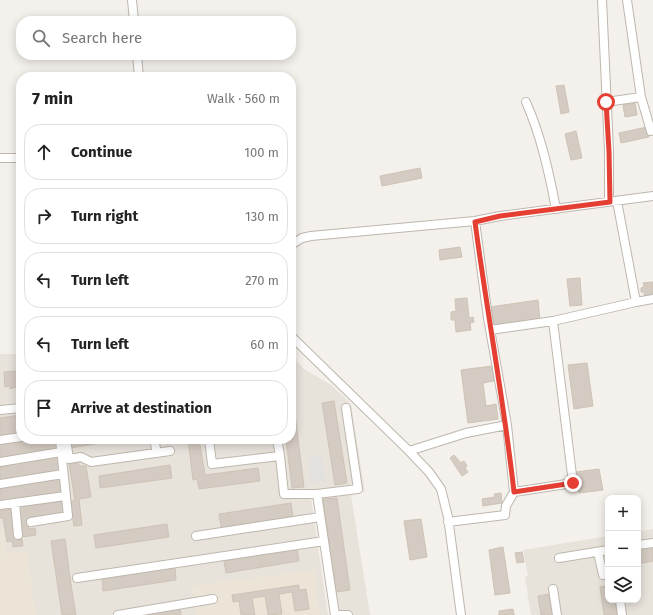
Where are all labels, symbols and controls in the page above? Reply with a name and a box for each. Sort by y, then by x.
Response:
search box [16,16,296,60]
icon: search [30,27,52,49]
text: Search here [62,29,142,47]
text: 7 min [32,88,73,109]
text: Walk · 560 m [207,91,280,106]
route start [597,93,615,111]
icon: ahead [33,141,55,163]
text: Continue [71,143,132,161]
text: 100 m [244,145,279,160]
icon: right [33,205,55,227]
text: Turn right [71,207,138,225]
text: 130 m [245,209,279,224]
icon: left [33,269,55,291]
text: Turn left [71,271,129,289]
text: 270 m [245,273,279,288]
icon: left [33,333,55,355]
text: Turn left [71,335,129,353]
text: 60 m [250,337,279,352]
icon: arrive [33,397,55,419]
text: Arrive at destination [71,399,212,417]
route end [564,474,582,492]
map controls [605,495,641,603]
button: + [605,495,641,531]
button: − [605,531,641,567]
button: layers [605,567,641,603]

